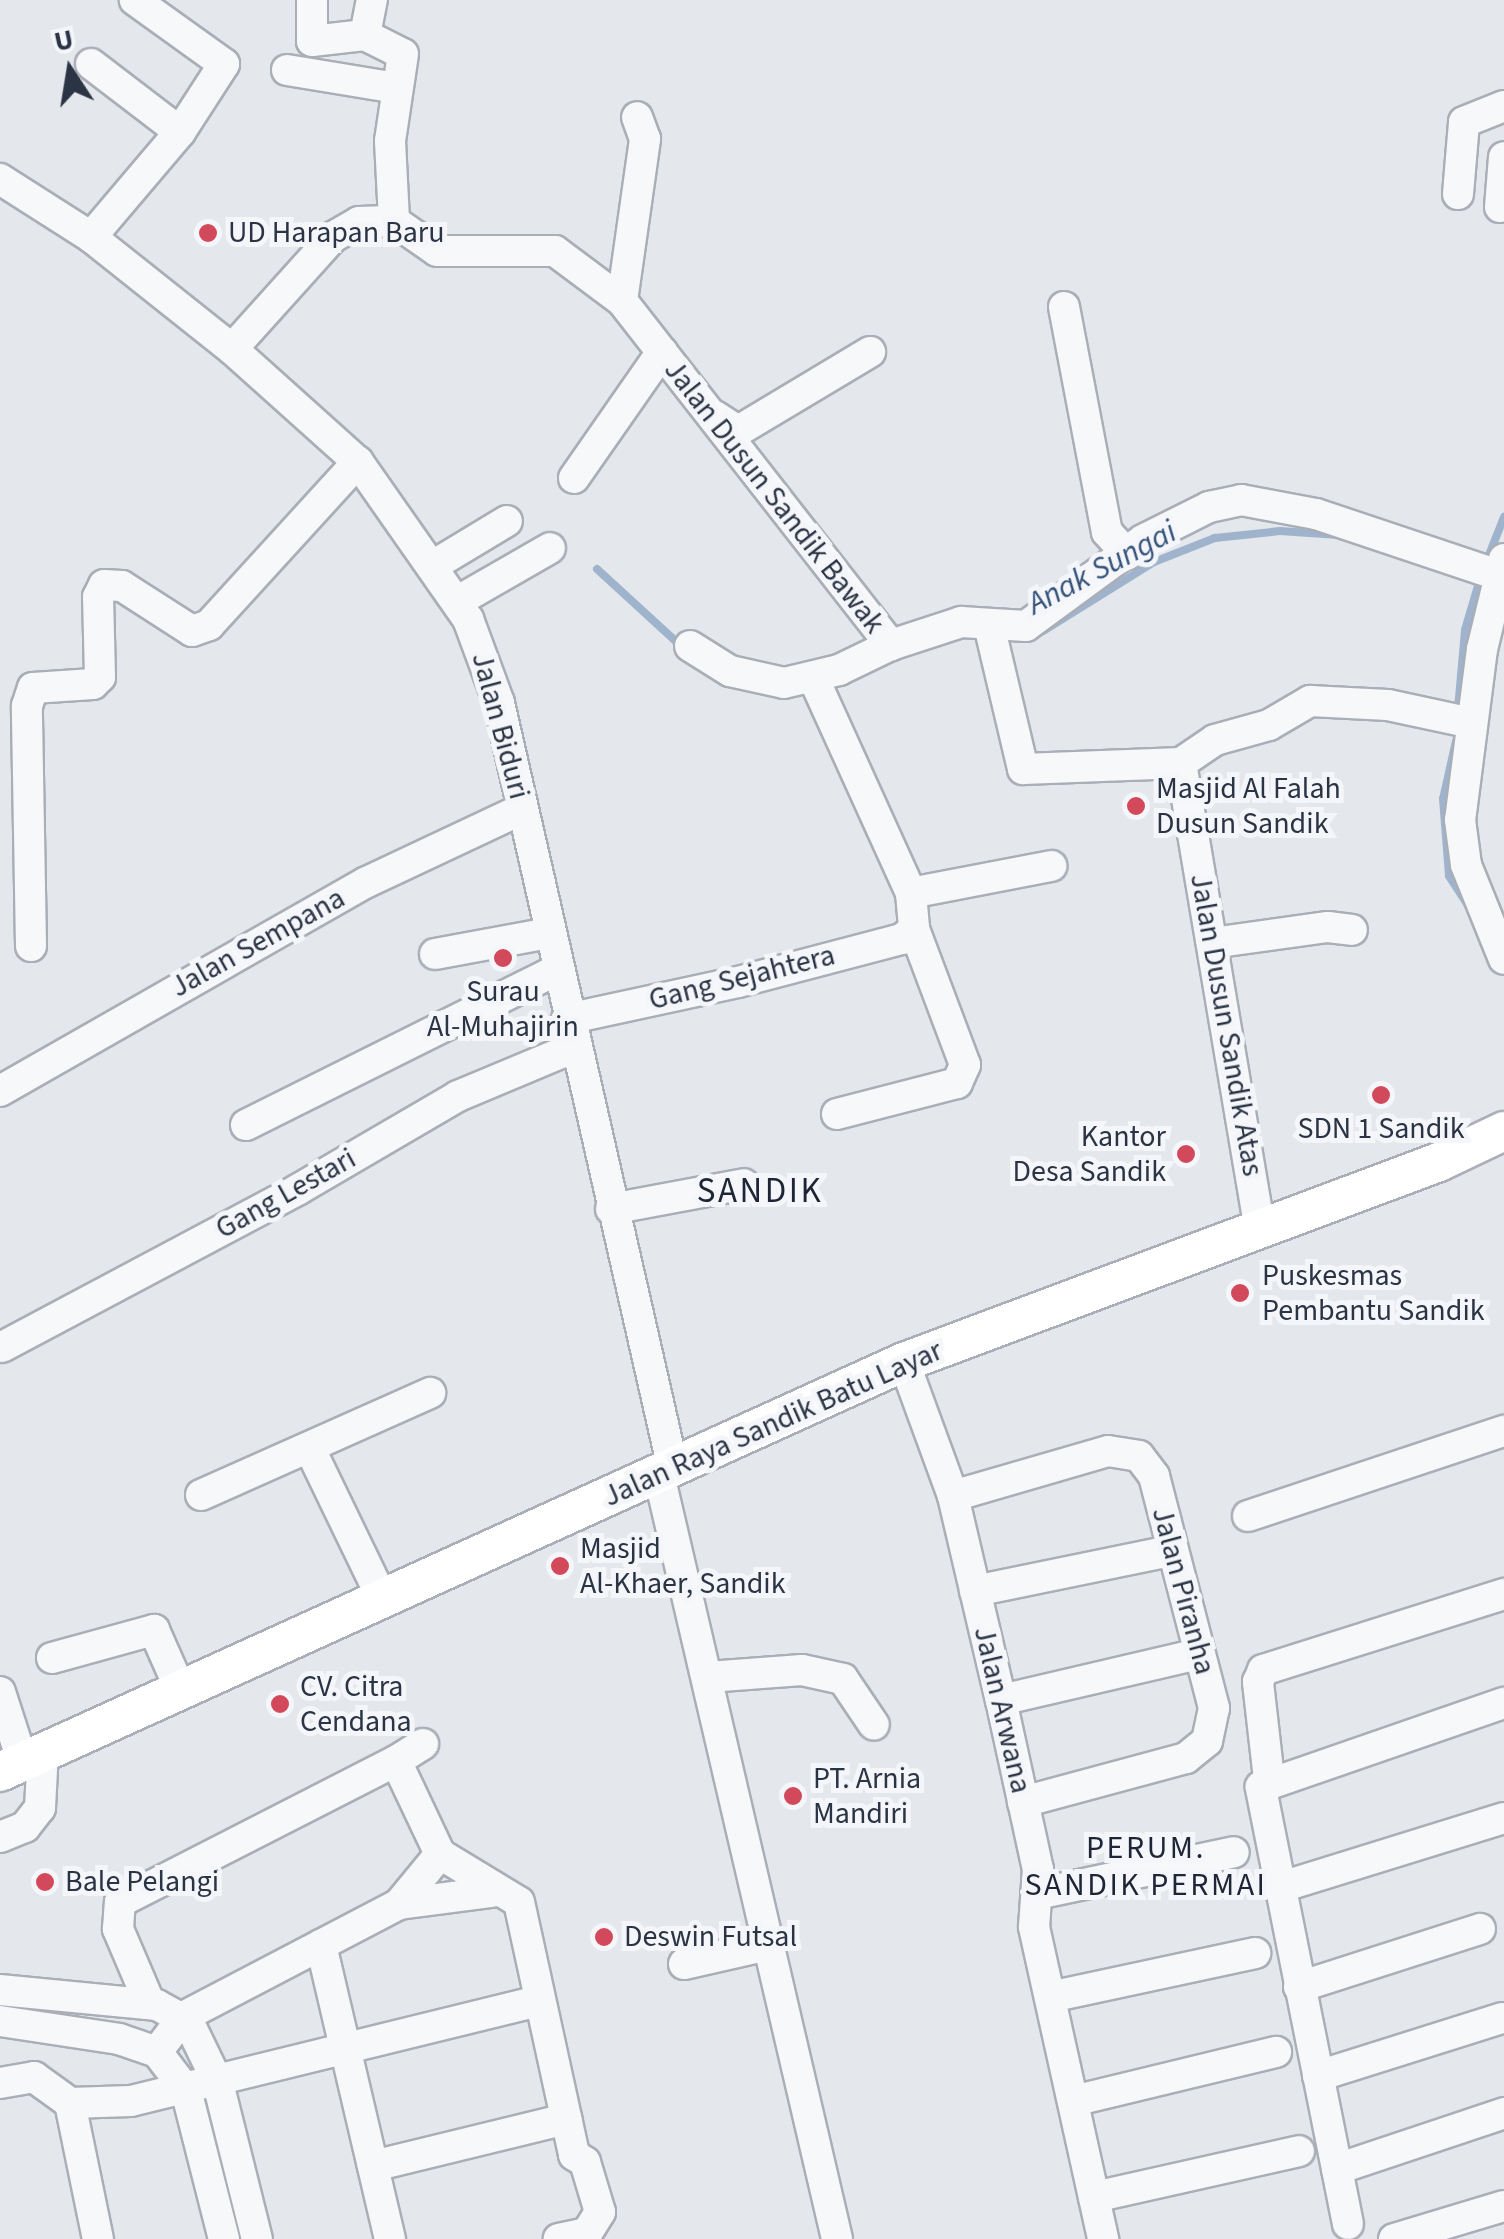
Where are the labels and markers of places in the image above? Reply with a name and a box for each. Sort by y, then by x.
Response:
place label: UD Harapan Baru [228,215,445,251]
marker: UD Harapan Baru [197,222,219,244]
place label: Masjid Al Falah Dusun Sandik [1156,771,1341,842]
marker: Masjid Al Falah Dusun Sandik [1125,795,1147,817]
marker: Surau Al-Muhajirin [492,947,514,969]
place label: Surau Al-Muhajirin [427,974,579,1044]
marker: SDN 1 Sandik [1370,1084,1392,1106]
place label: SDN 1 Sandik [1297,1111,1465,1147]
place label: Kantor Desa Sandik [1013,1119,1166,1190]
marker: Kantor Desa Sandik [1175,1143,1197,1165]
place label: Puskesmas Pembantu Sandik [1262,1258,1485,1328]
marker: Puskesmas Pembantu Sandik [1227,1280,1253,1306]
place label: Masjid Al-Khaer, Sandik [580,1531,786,1602]
marker: Masjid Al-Khaer, Sandik [549,1555,571,1577]
place label: CV. Citra Cendana [300,1669,412,1740]
marker: CV. Citra Cendana [269,1693,291,1715]
place label: PT. Arnia Mandiri [813,1761,921,1832]
marker: PT. Arnia Mandiri [782,1785,804,1807]
place label: Bale Pelangi [65,1864,219,1900]
marker: Bale Pelangi [34,1871,56,1893]
place label: Deswin Futsal [624,1919,797,1955]
marker: Deswin Futsal [593,1926,615,1948]

